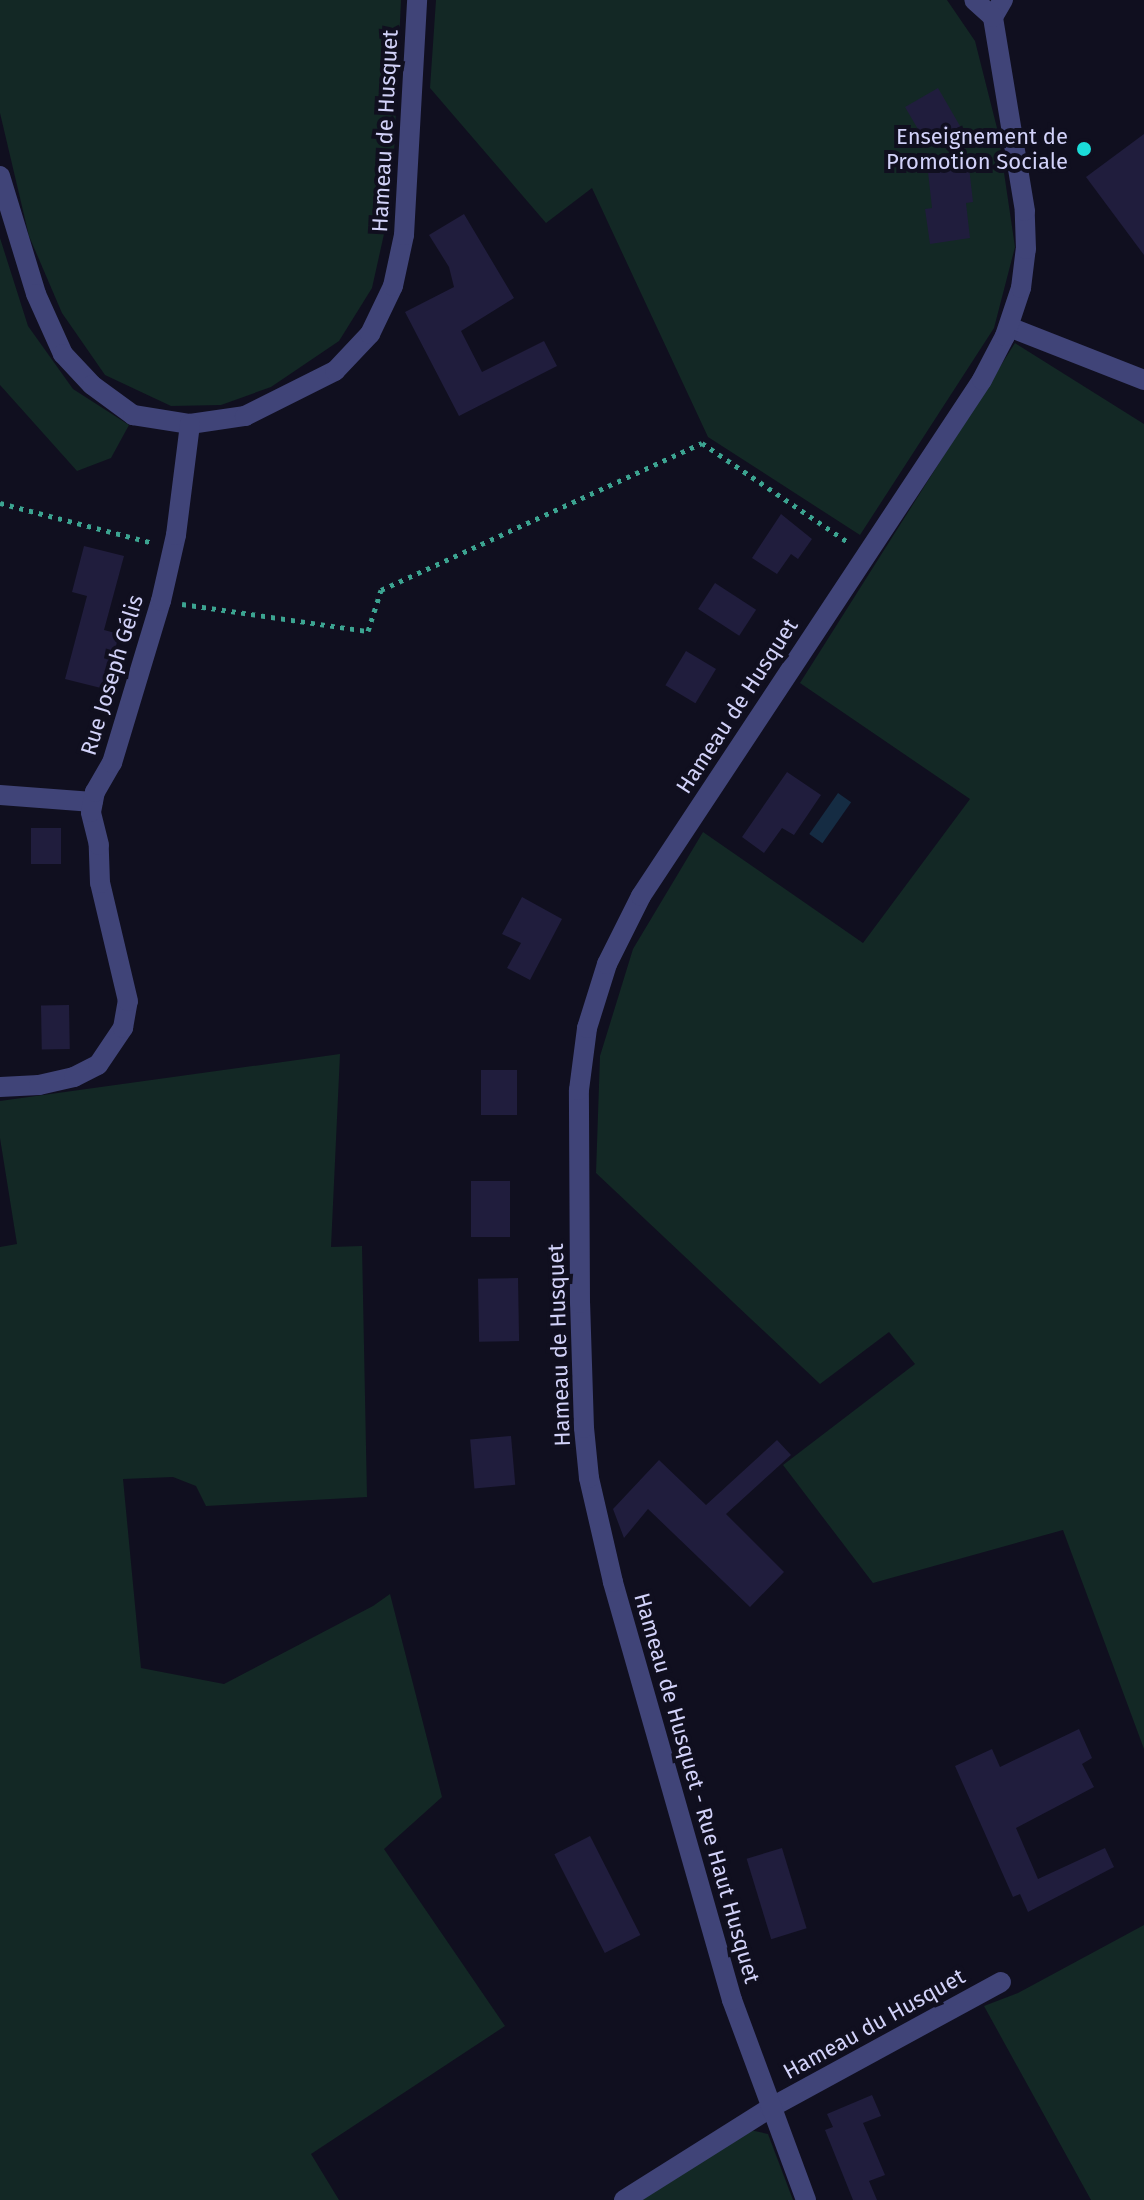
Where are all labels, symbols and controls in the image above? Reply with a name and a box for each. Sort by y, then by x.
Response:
street label: Hameau de Husquet [367,29,403,233]
place label: Enseignement de Promotion Sociale [886,123,1068,174]
marker: Enseignement de Promotion Sociale [1075,140,1093,158]
street label: Rue Joseph Gélis [75,592,149,758]
street label: Hameau de Husquet [671,614,803,798]
street label: Hameau de Husquet [542,1243,576,1447]
street label: Hameau de Husquet - Rue Haut Husquet [629,1590,765,1986]
street label: Hameau du Husquet [778,1963,970,2085]

